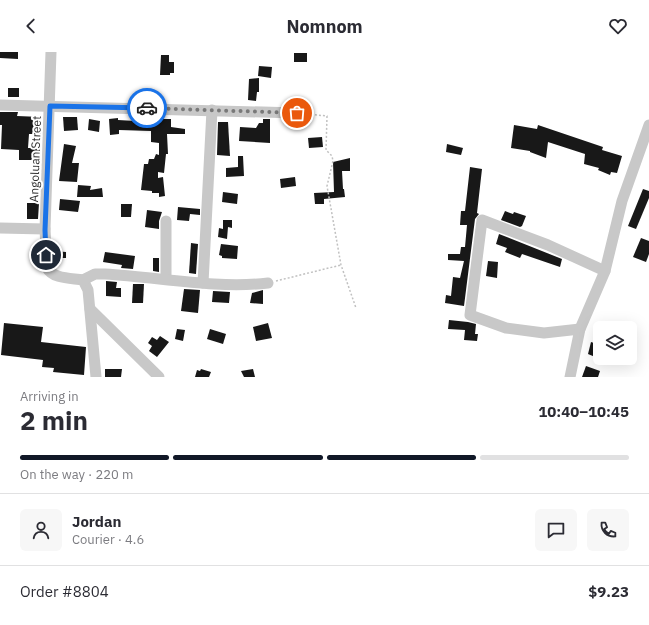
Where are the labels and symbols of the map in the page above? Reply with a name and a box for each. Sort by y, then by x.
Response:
courier [127,88,167,128]
pin [280,96,314,130]
street label: Angoluan Street [26,115,44,203]
pin [29,238,63,272]

